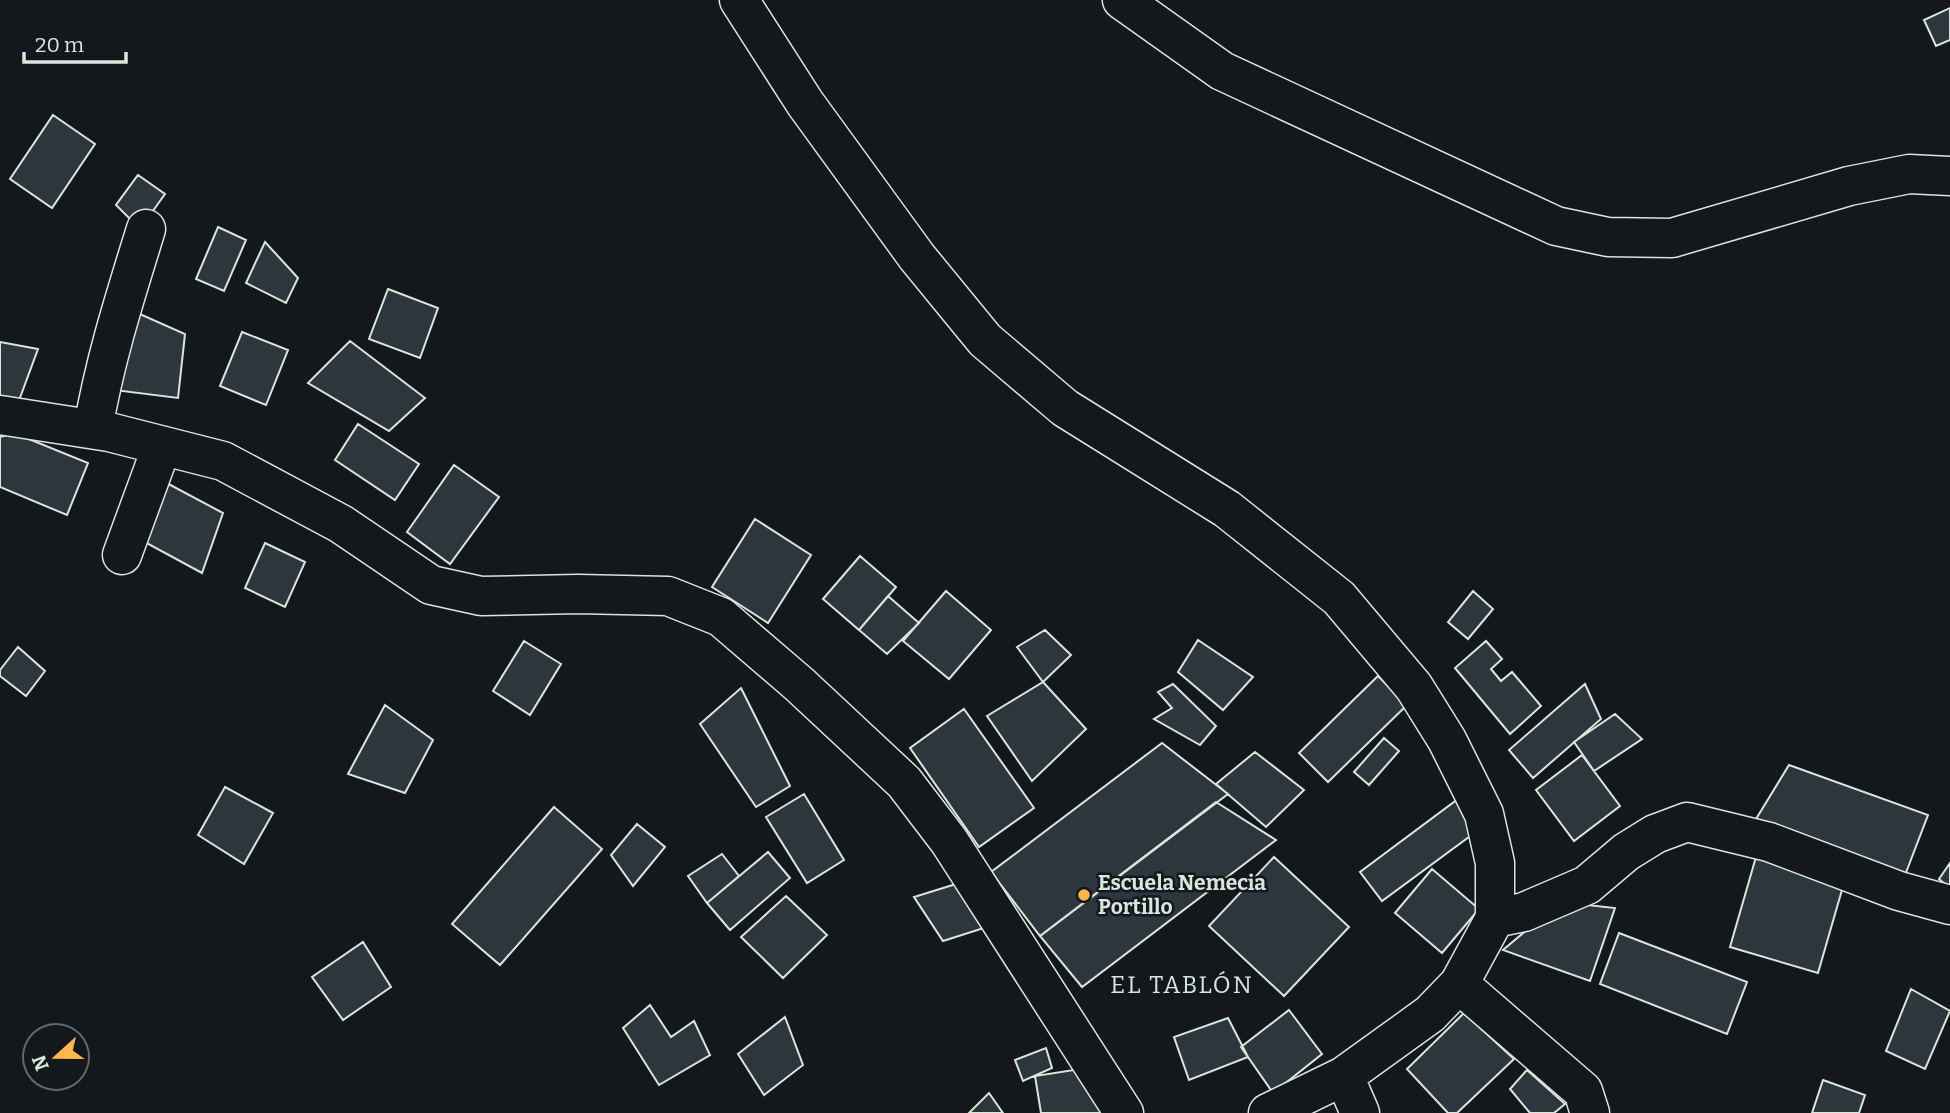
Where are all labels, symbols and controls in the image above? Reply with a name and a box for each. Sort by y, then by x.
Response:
scale bar [24,21,126,65]
text: 20 m [35,32,84,58]
place label: Escuela Nemecia Portillo [1098,870,1266,920]
marker: Escuela Nemecia Portillo [1076,887,1092,903]
district label: EL TABLÓN [1110,971,1254,999]
north arrow [21,1022,91,1092]
text: N [27,1052,54,1074]

